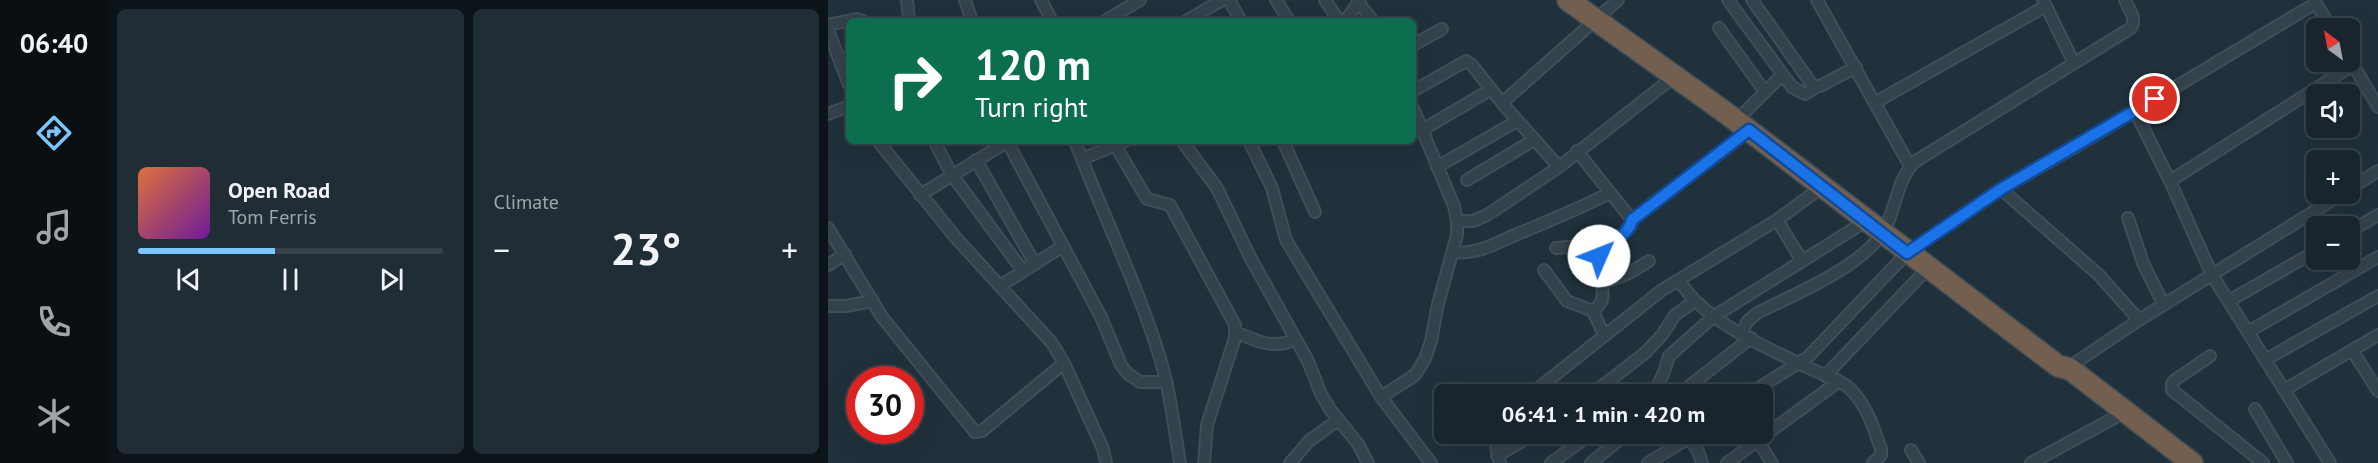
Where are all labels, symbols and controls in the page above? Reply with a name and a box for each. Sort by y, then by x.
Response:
north arrow [2306,18,2360,72]
map controls [2306,18,2360,270]
text: 06:40 [20,26,88,60]
text: 120 m [975,37,1091,92]
icon: right [876,42,954,120]
pin [2129,73,2180,124]
icon: arrive [2138,82,2171,115]
button: sound [2306,84,2360,138]
text: Turn right [975,90,1088,124]
icon: directions [33,112,75,154]
button: + [2306,150,2360,204]
text: Open Road [228,176,330,204]
text: Climate [494,189,559,215]
text: Tom Ferris [228,204,317,230]
icon: music [33,206,75,248]
button: − [2306,216,2360,270]
text: 23° [610,219,681,277]
position arrow [1567,224,1631,288]
text: − [494,228,510,271]
text: + [781,228,798,271]
icon: previous [172,263,205,296]
icon: pause [274,263,307,296]
icon: next [375,263,408,296]
icon: phone [33,301,75,343]
speed limit sign: 30 [846,366,924,444]
icon: climate [33,395,75,437]
text: 06:41 · 1 min · 420 m [1502,400,1705,428]

